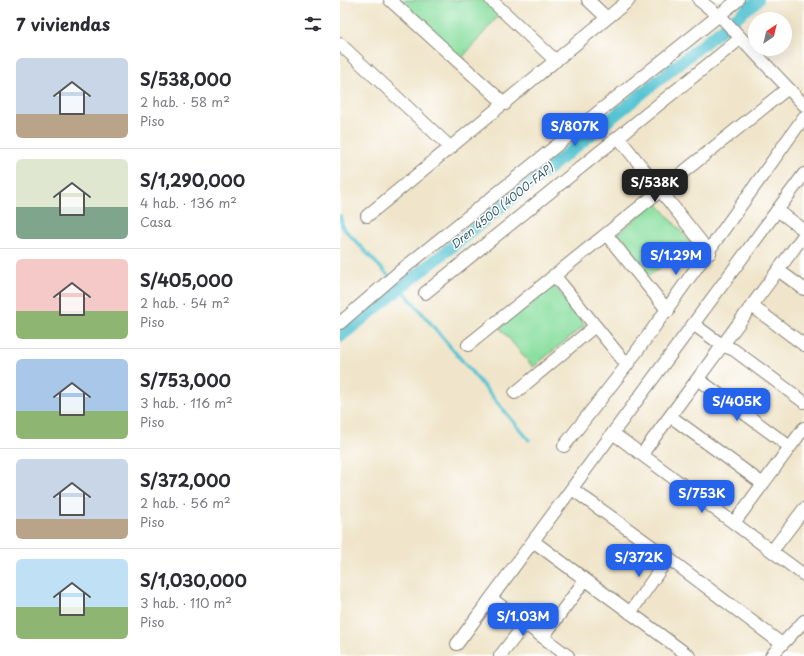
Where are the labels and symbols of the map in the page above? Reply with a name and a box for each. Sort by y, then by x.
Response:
north arrow [748,12,792,56]
pin: S/807K [542,113,608,147]
water label: Dren 4500 (4000-FAP) [446,158,557,253]
pin: S/538K [622,169,688,203]
pin: S/1.29M [639,242,713,276]
pin: S/405K [704,388,770,422]
pin: S/753K [669,480,735,514]
pin: S/372K [606,544,672,578]
pin: S/1.03M [486,603,560,637]

